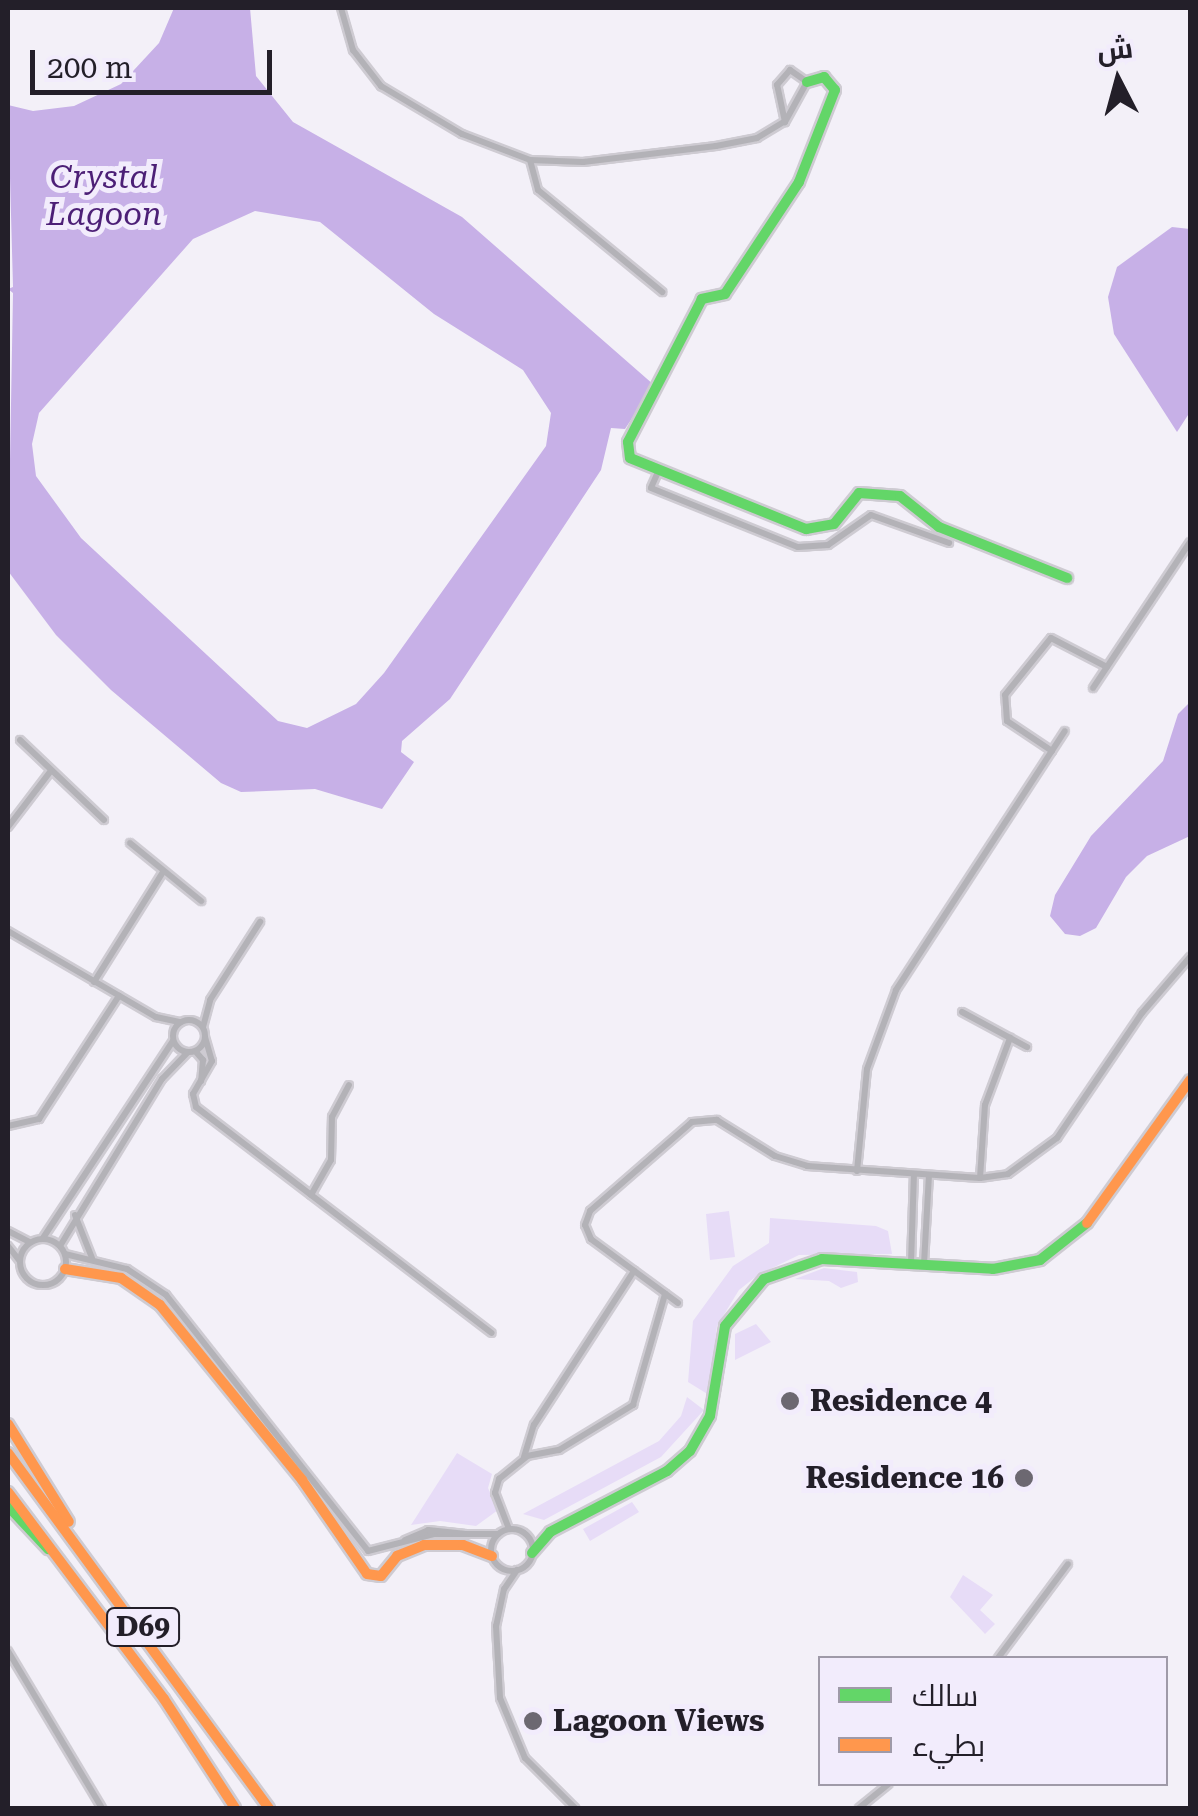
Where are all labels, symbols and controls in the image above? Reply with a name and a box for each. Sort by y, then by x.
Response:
scale bar [35,30,278,92]
north arrow [1068,30,1168,130]
text: ش [1095,31,1134,68]
text: 200 m [47,50,132,85]
water label: Crystal Lagoon [46,159,162,234]
place label: Residence 4 [810,1383,992,1419]
marker: Residence 4 [779,1390,801,1412]
place label: Residence 16 [805,1460,1004,1496]
marker: Residence 16 [1013,1467,1035,1489]
road number: D69 [106,1604,180,1650]
legend [818,1656,1168,1786]
text: سالك [912,1678,978,1713]
place label: Lagoon Views [553,1703,764,1739]
marker: Lagoon Views [522,1710,544,1732]
text: بطيء [912,1728,985,1763]

